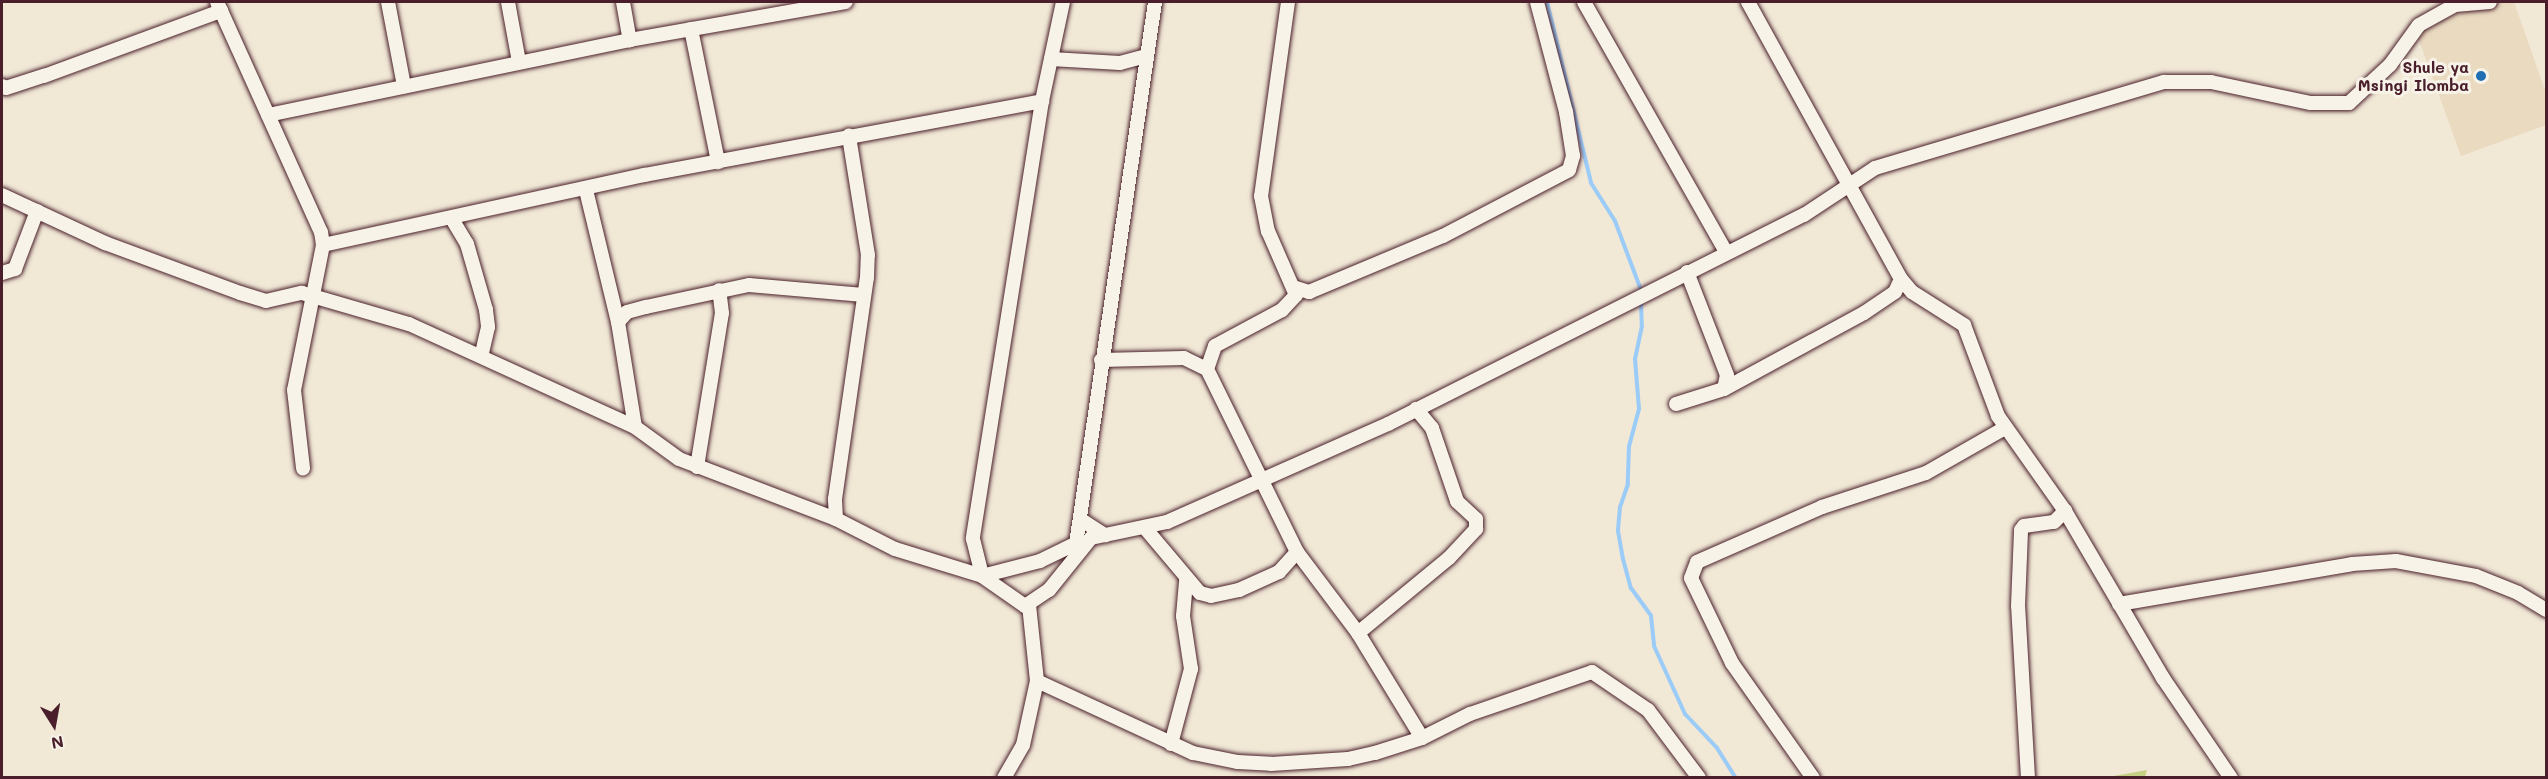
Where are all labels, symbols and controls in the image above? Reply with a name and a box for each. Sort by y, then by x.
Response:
place label: Shule ya Msingi Ilomba [2358,57,2469,95]
marker: Shule ya Msingi Ilomba [2474,69,2488,83]
north arrow [24,695,84,755]
text: N [50,732,65,755]

